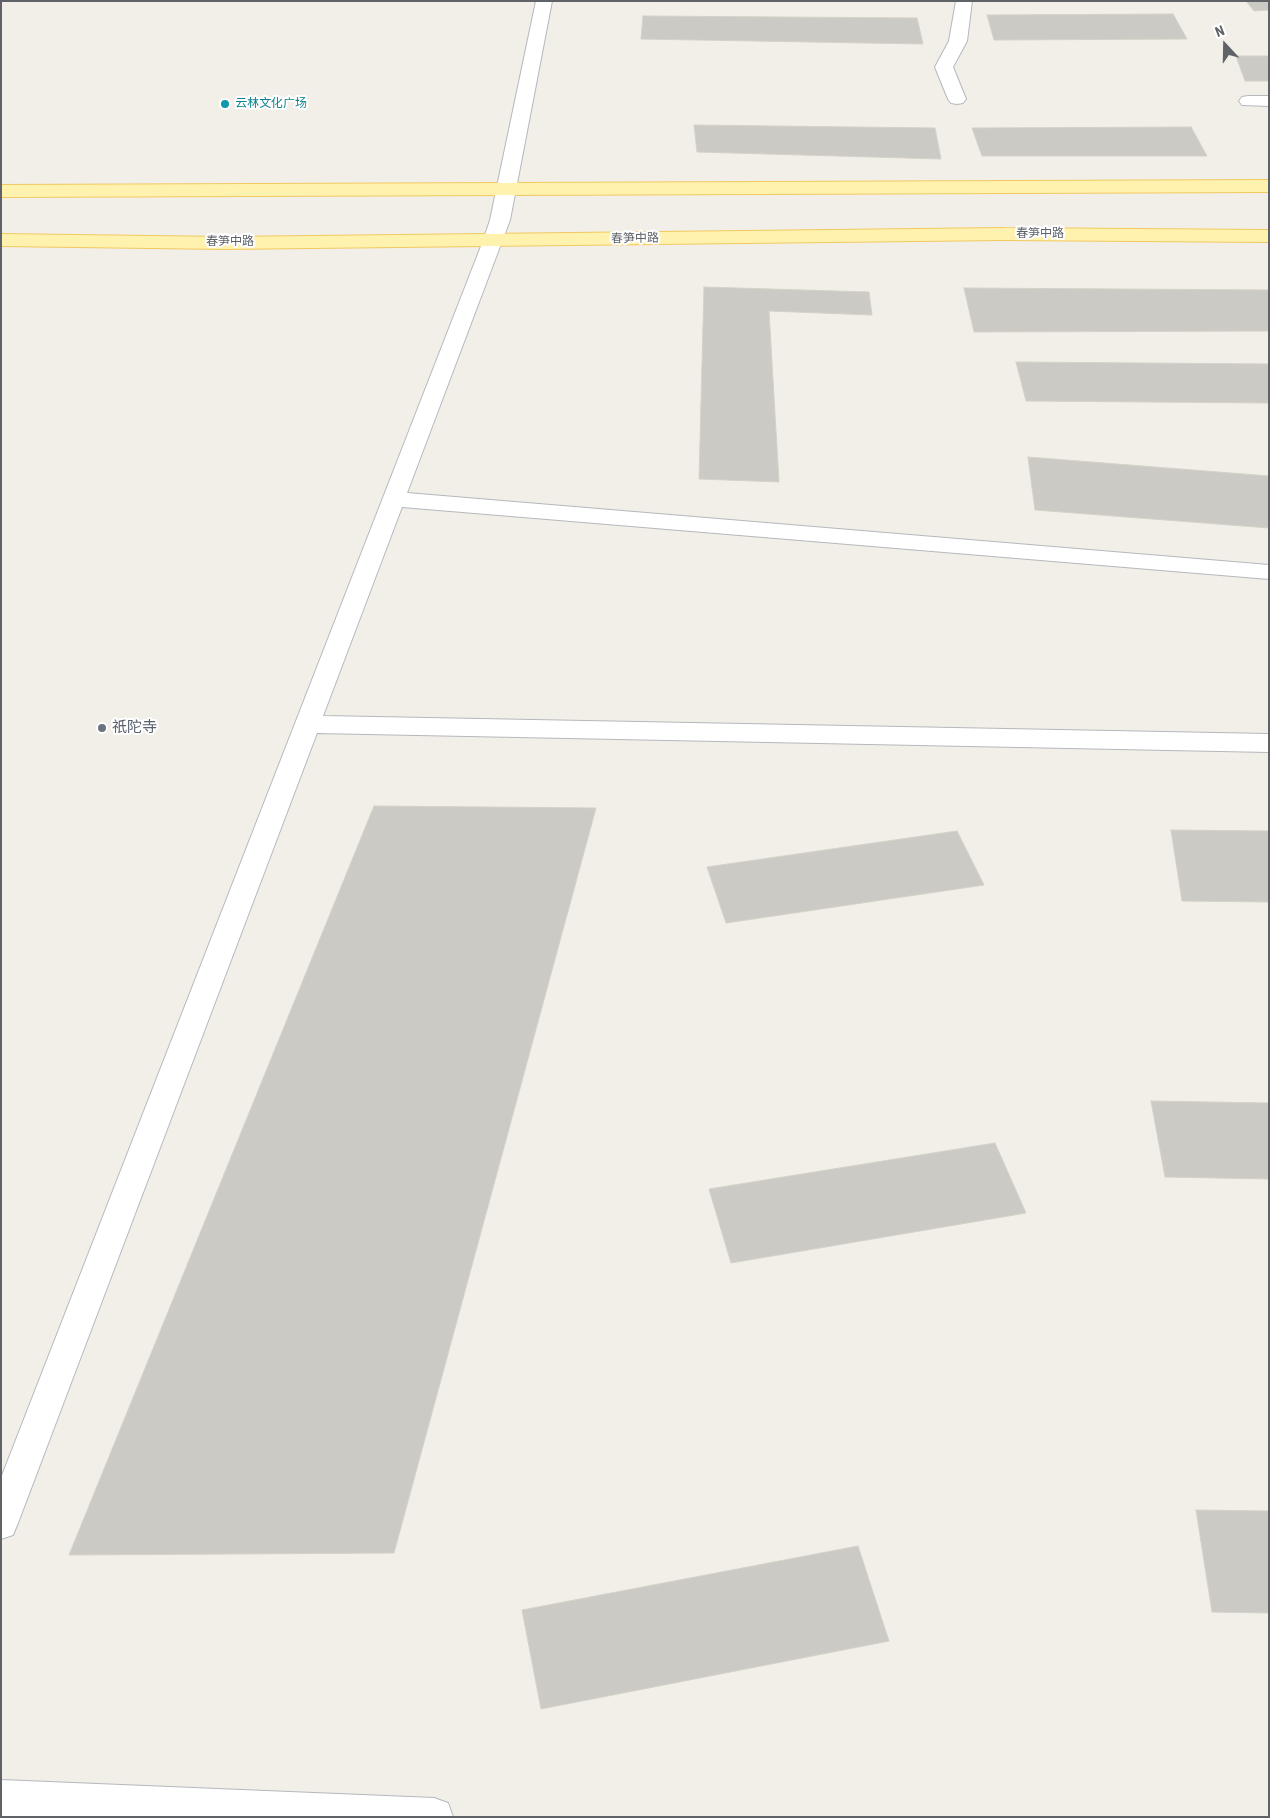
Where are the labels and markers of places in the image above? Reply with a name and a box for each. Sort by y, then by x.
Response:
place label: 云林文化广场 [235,97,307,111]
marker: 云林文化广场 [219,98,231,110]
place label: 祇陀寺 [112,719,157,737]
marker: 祇陀寺 [96,722,108,734]

